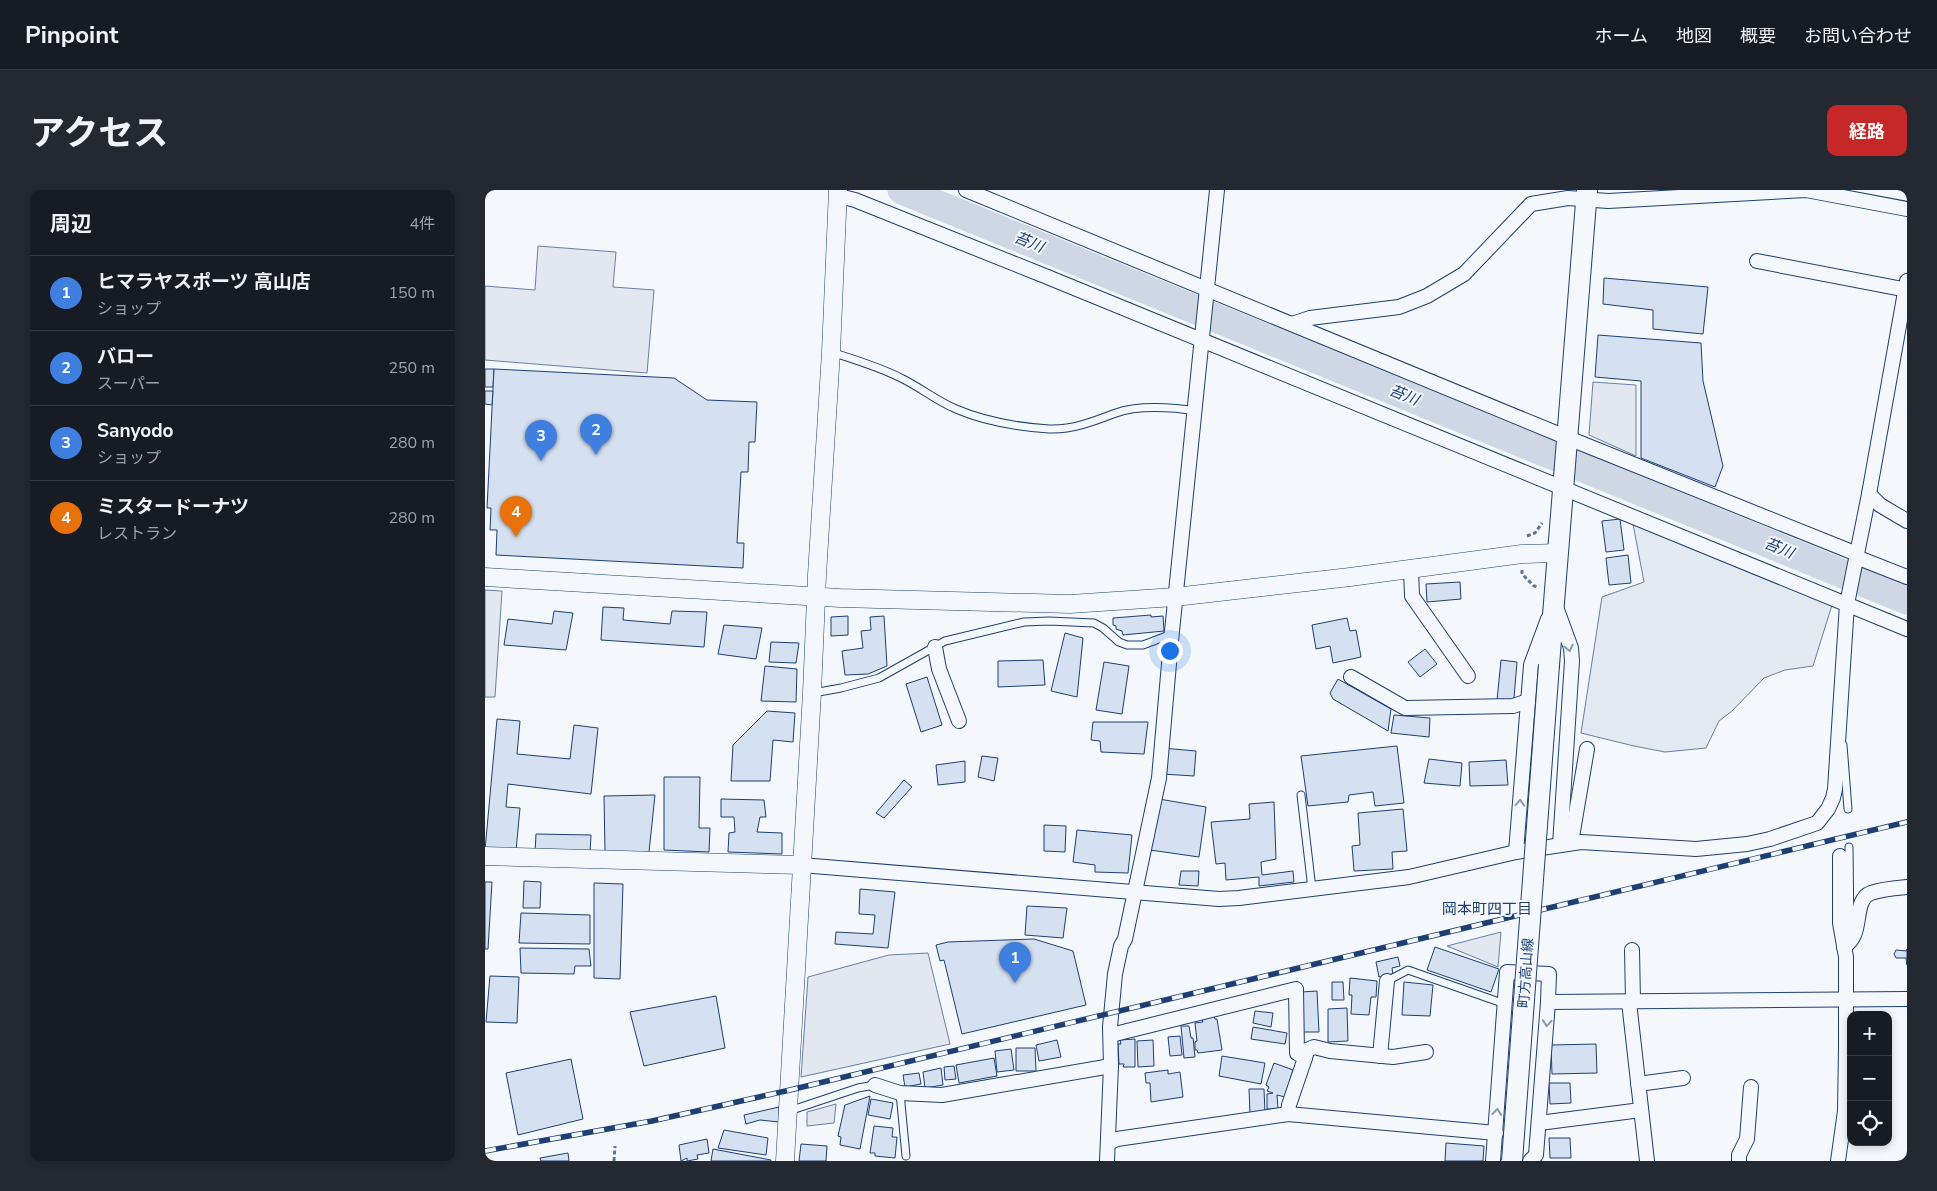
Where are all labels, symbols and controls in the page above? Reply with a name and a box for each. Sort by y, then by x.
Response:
text: Pinpoint [25,19,118,51]
text: ホーム [1595,24,1648,48]
text: 地図 [1676,24,1712,48]
text: 概要 [1740,24,1776,48]
text: お問い合わせ [1804,24,1912,48]
button: 経路 [1827,105,1907,156]
text: アクセス [30,110,168,157]
text: 周辺 [50,210,92,238]
text: 4件 [409,213,435,235]
water label: 苔川 [1011,227,1049,258]
text: ヒマラヤスポーツ 高山店 [97,269,311,295]
text: 1 [61,282,71,304]
text: 150 m [388,282,435,304]
text: ショップ [97,298,161,320]
text: バロー [97,344,154,370]
text: 2 [61,357,71,379]
text: 250 m [388,357,435,379]
text: スーパー [97,373,161,395]
water label: 苔川 [1386,380,1424,411]
pin: 2 [580,414,612,455]
text: Sanyodo [97,418,174,444]
pin: 3 [525,420,557,461]
text: 3 [61,432,71,454]
text: 280 m [388,432,435,454]
text: ショップ [97,447,161,469]
text: ミスタードーナツ [97,494,249,520]
pin: 4 [500,496,532,537]
text: 4 [61,507,71,529]
text: 280 m [388,507,435,529]
text: レストラン [97,523,177,545]
water label: 苔川 [1761,533,1799,564]
your location [1157,638,1183,664]
one-way arrow [1563,643,1574,652]
one-way arrow [1514,799,1525,807]
district label: 岡本町四丁目 [1442,899,1532,919]
street label: 町方高山線 [1514,937,1538,1009]
pin: 1 [999,942,1031,983]
map controls [1847,1011,1892,1146]
button: + [1847,1011,1892,1056]
one-way arrow [1541,1020,1552,1028]
button: − [1847,1056,1892,1101]
button: locate [1847,1101,1892,1146]
one-way arrow [1492,1108,1503,1116]

